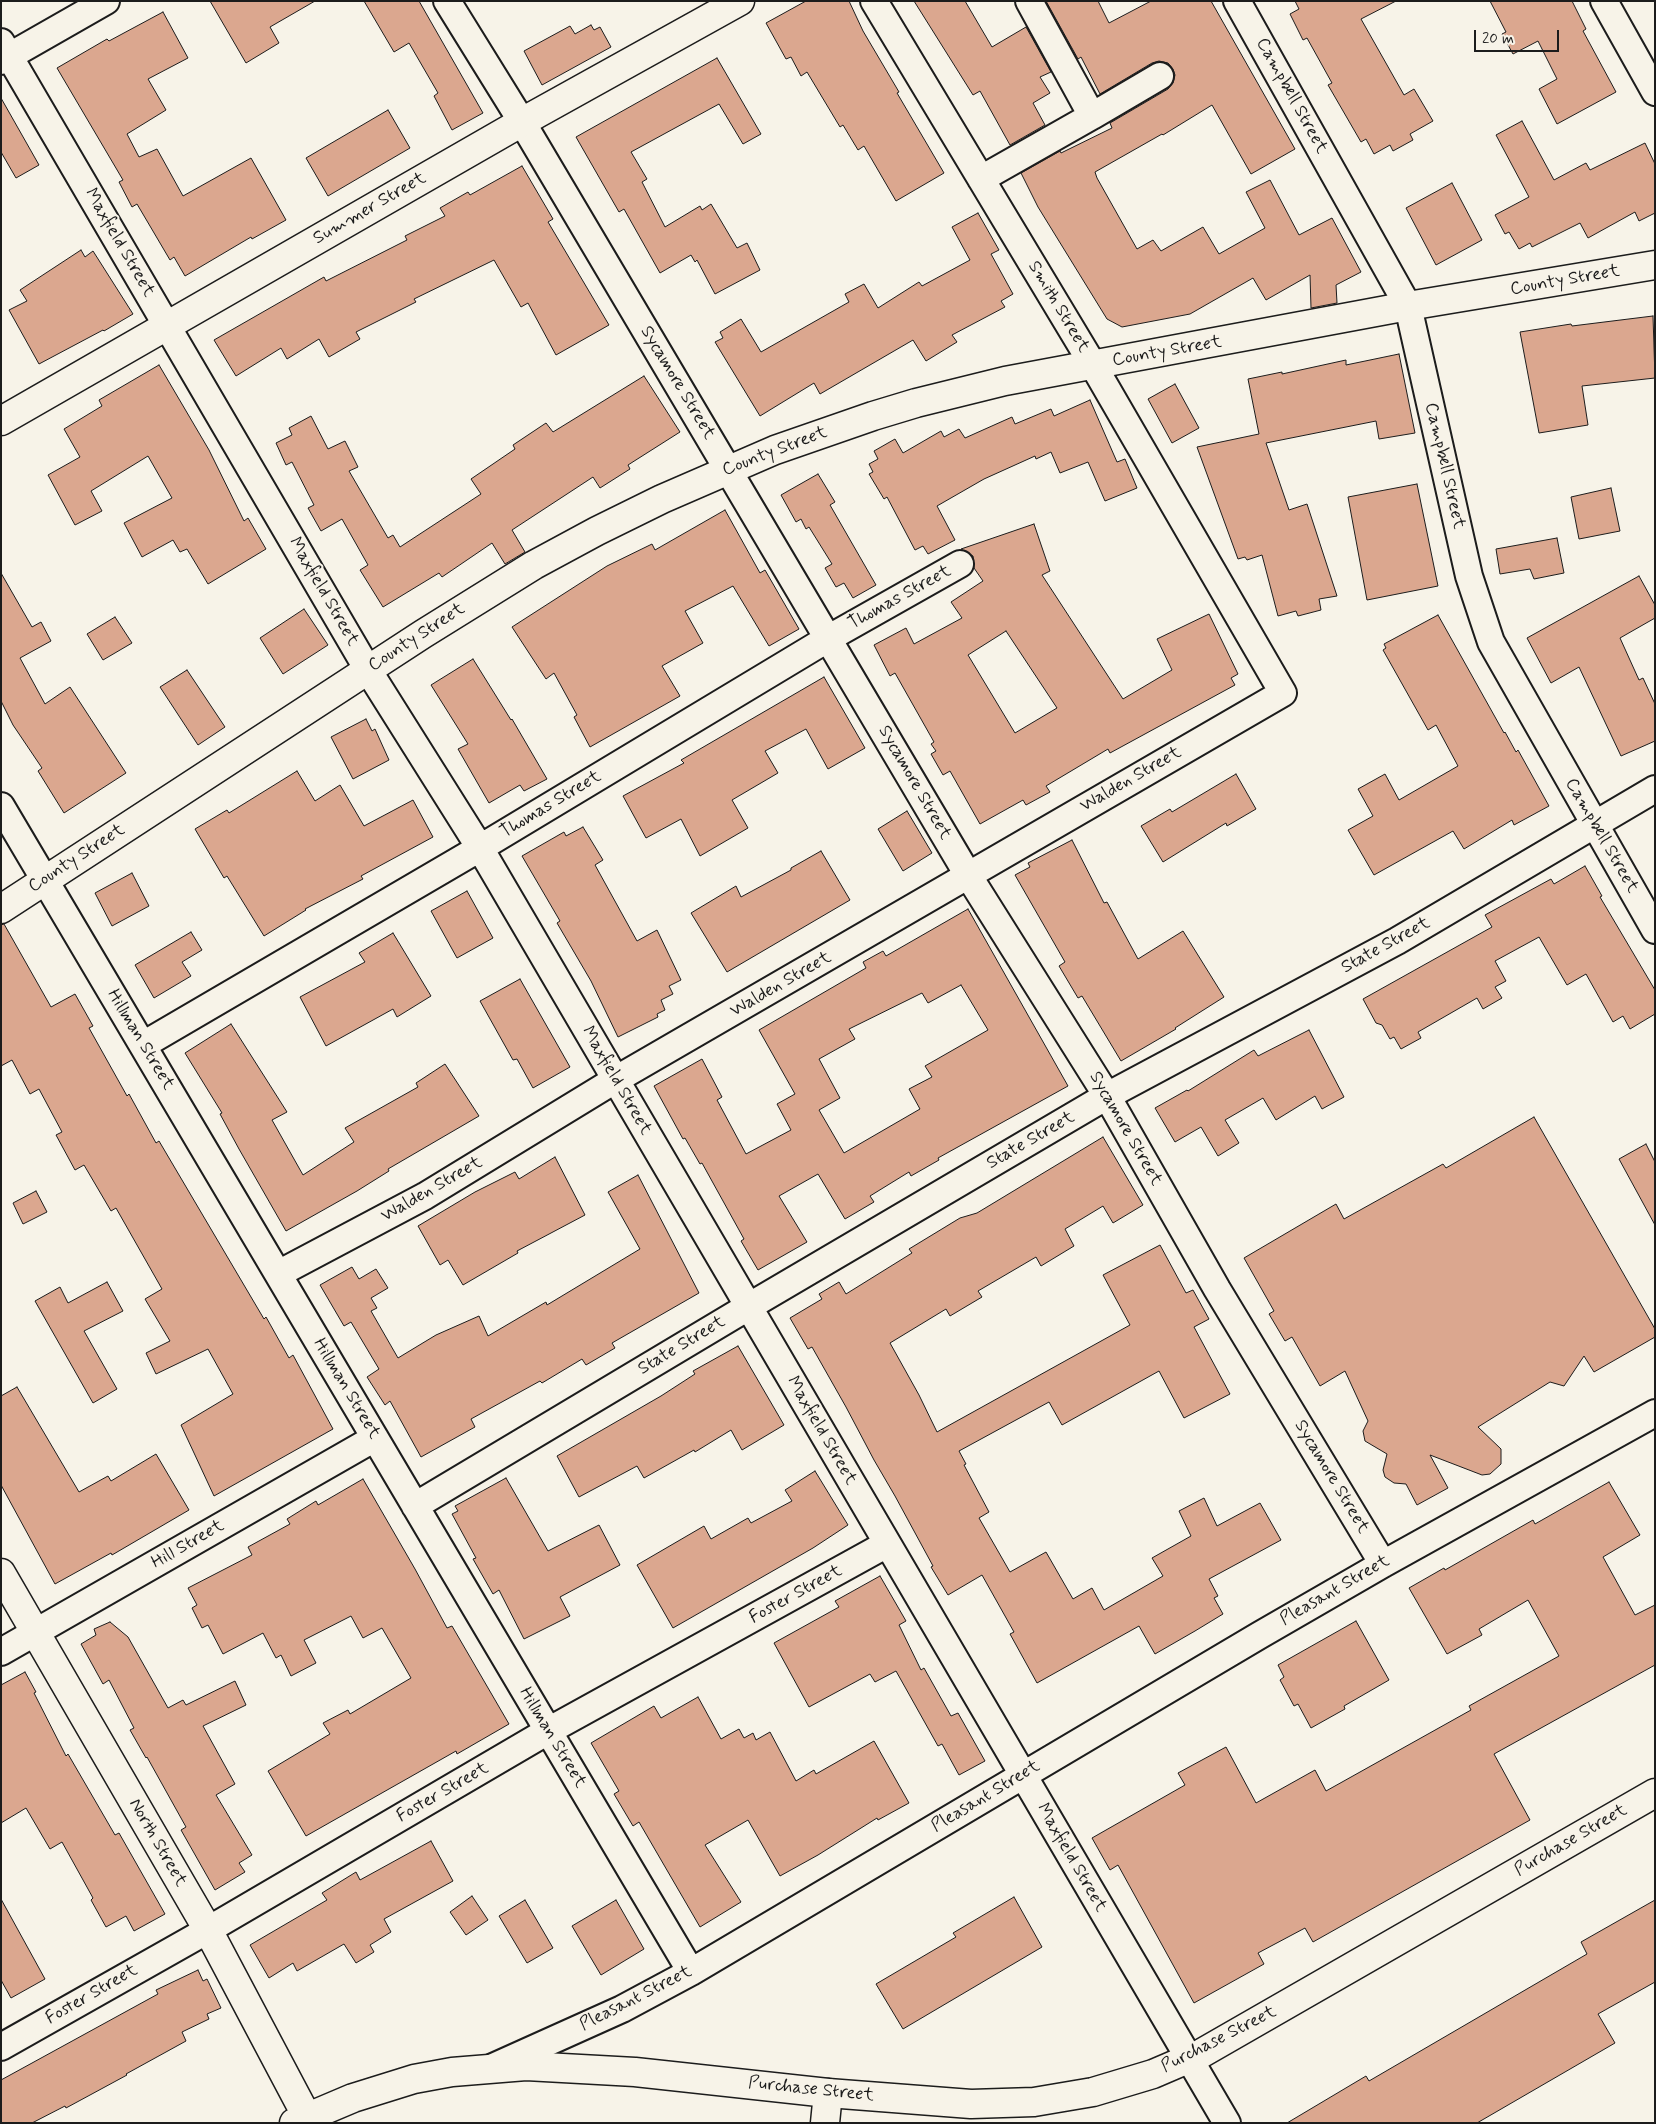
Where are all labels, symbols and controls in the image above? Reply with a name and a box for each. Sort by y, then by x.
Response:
scale bar [1476,20,1561,52]
text: 20 m [1482,29,1514,49]
street label: Campbell Street [1250,34,1332,158]
street label: Summer Street [310,168,430,250]
street label: Maxfield Street [79,185,159,301]
street label: Smith Street [1022,257,1094,357]
street label: County Street [1509,261,1621,301]
street label: Sycamore Street [635,322,719,444]
street label: County Street [1111,332,1223,372]
street label: Campbell Street [1419,401,1469,531]
street label: County Street [720,422,830,482]
street label: Maxfield Street [283,534,363,650]
street label: Thomas Street [845,561,955,635]
street label: County Street [365,599,469,677]
street label: Sycamore Street [873,722,955,844]
street label: Walden Street [1077,742,1185,818]
street label: Thomas Street [496,766,606,844]
street label: Campbell Street [1559,775,1643,897]
street label: County Street [25,820,129,898]
street label: State Street [1338,913,1434,979]
street label: Walden Street [727,947,835,1023]
street label: Hillman Street [102,986,178,1094]
street label: Maxfield Street [576,1023,656,1139]
street label: Sycamore Street [1084,1068,1166,1190]
street label: State Street [983,1107,1079,1175]
street label: Walden Street [378,1152,486,1228]
street label: State Street [634,1312,730,1380]
street label: Hillman Street [308,1335,384,1443]
street label: Maxfield Street [781,1373,861,1489]
street label: Sycamore Street [1289,1416,1373,1538]
street label: Hill Street [148,1516,228,1574]
street label: Pleasant Street [1276,1551,1394,1631]
street label: Foster Street [746,1561,846,1629]
street label: Hillman Street [514,1684,590,1792]
street label: Pleasant Street [928,1756,1044,1838]
street label: Foster Street [393,1758,493,1828]
street label: North Street [123,1795,191,1891]
street label: Maxfield Street [1031,1800,1111,1916]
street label: Purchase Street [1511,1800,1631,1882]
street label: Foster Street [42,1960,142,2030]
street label: Pleasant Street [576,1962,696,2036]
street label: Purchase Street [1158,2002,1280,2078]
street label: Purchase Street [747,2073,875,2107]

